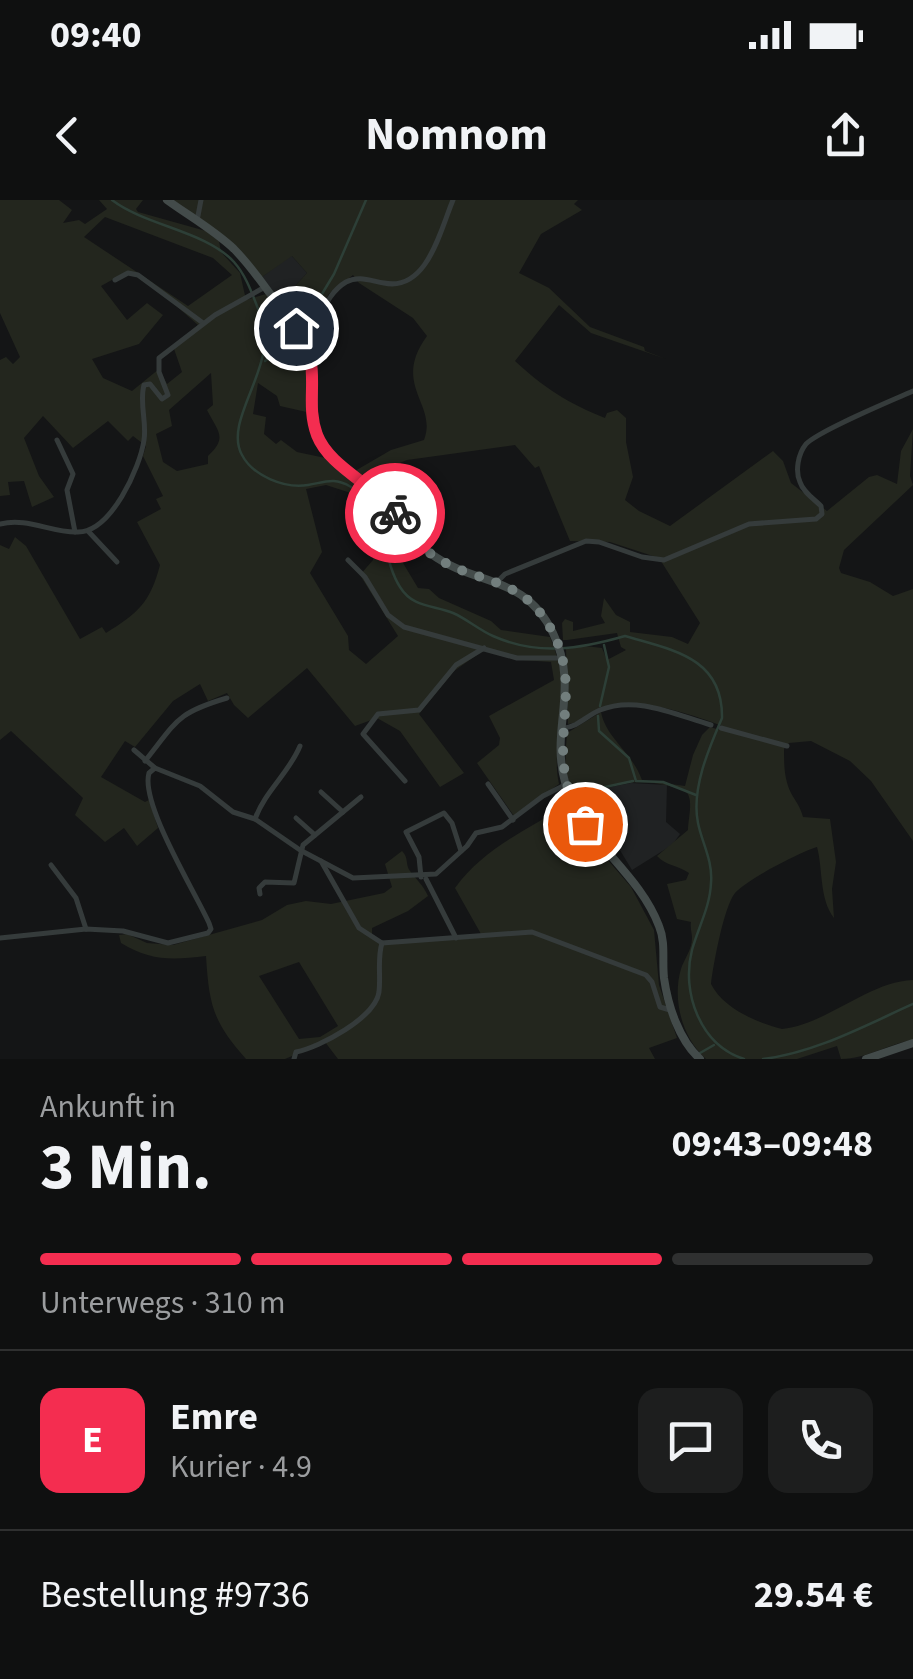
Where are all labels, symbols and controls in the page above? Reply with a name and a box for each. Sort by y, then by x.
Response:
text: 09:40 [50,8,142,62]
text: Nomnom [365,103,548,167]
icon: back [40,108,95,163]
icon: share [818,108,873,163]
pin [254,286,339,371]
icon: home [269,301,324,356]
courier [345,463,445,563]
icon: bike [368,486,423,541]
pin [543,782,628,867]
icon: bag [558,797,613,852]
text: Ankunft in [40,1084,176,1130]
text: 09:43–09:48 [671,1117,873,1171]
text: 3 Min. [40,1121,211,1214]
text: Unterwegs · 310 m [40,1280,286,1326]
button: chat [638,1388,743,1493]
button: phone [768,1388,873,1493]
text: Emre [170,1390,258,1444]
text: E [82,1413,103,1467]
text: Kurier · 4.9 [170,1444,312,1490]
text: Bestellung #9736 [40,1568,310,1622]
text: 29.54 € [754,1568,873,1622]

